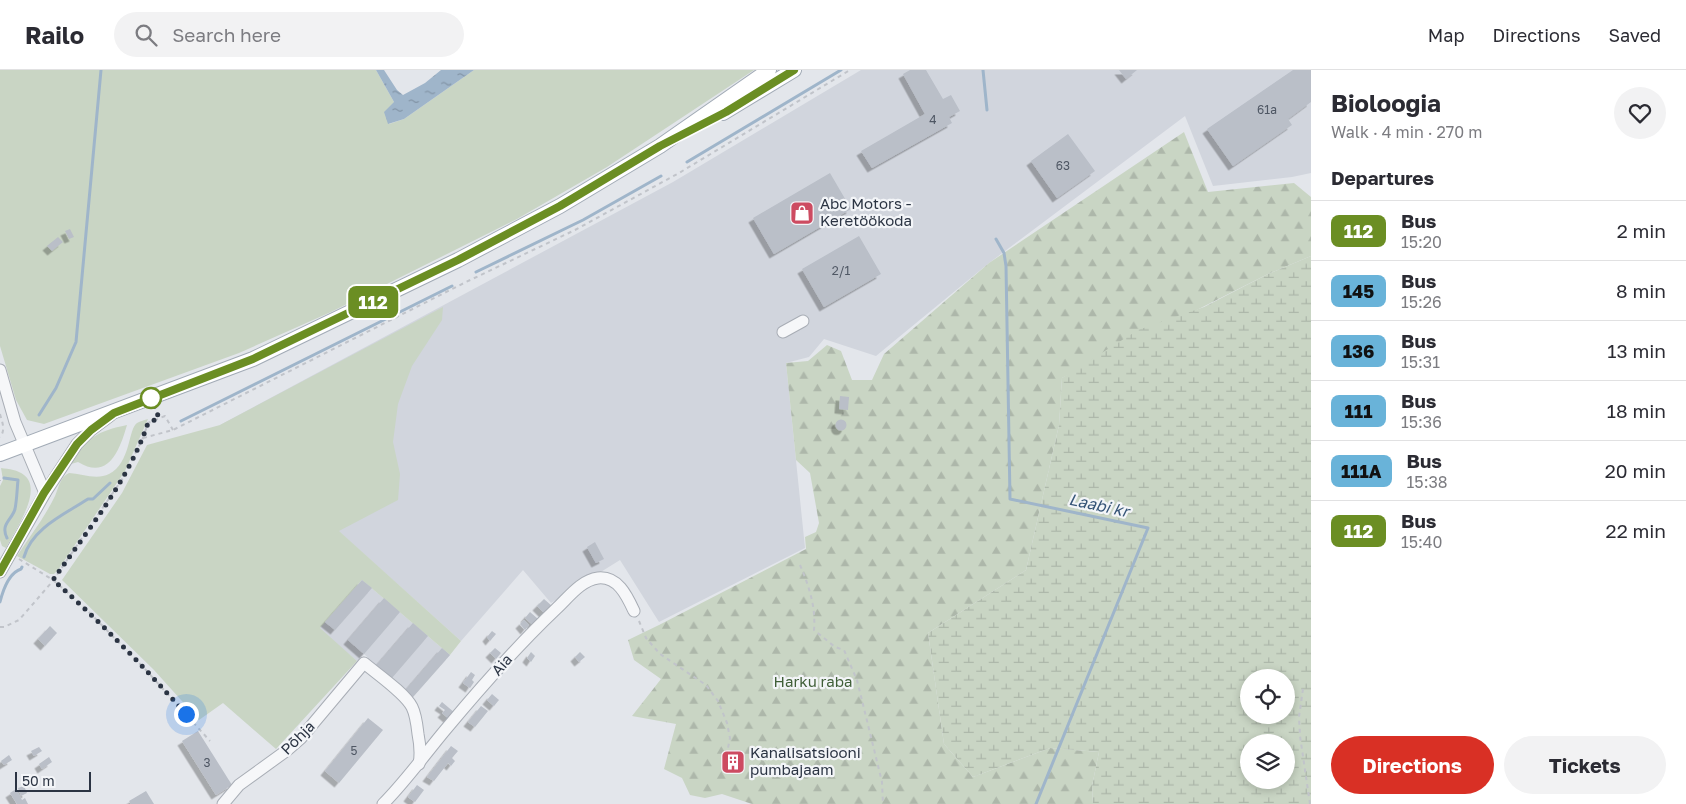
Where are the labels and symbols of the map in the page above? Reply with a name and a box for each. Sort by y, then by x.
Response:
house number: 61a [1257,102,1277,117]
house number: 4 [929,112,937,127]
house number: 63 [1056,158,1070,173]
place label: Abc Motors - Keretöökoda [820,194,912,229]
shop icon: Abc Motors - Keretöökoda [789,200,815,226]
house number: 2/1 [832,263,850,278]
line badge: 112 [344,286,402,318]
unlabelled marker [140,387,162,409]
water label: Laabi kr [1067,489,1133,522]
street label: Aia [487,650,515,679]
park label: Harku raba [774,672,852,690]
your location [174,702,199,727]
street label: Põhja [277,717,318,758]
house number: 5 [351,743,358,758]
place label: Kanalisatsiooni pumbajaam [750,743,861,778]
building icon: Kanalisatsiooni pumbajaam [720,749,746,775]
house number: 3 [203,755,211,770]
scale bar [15,769,91,792]

